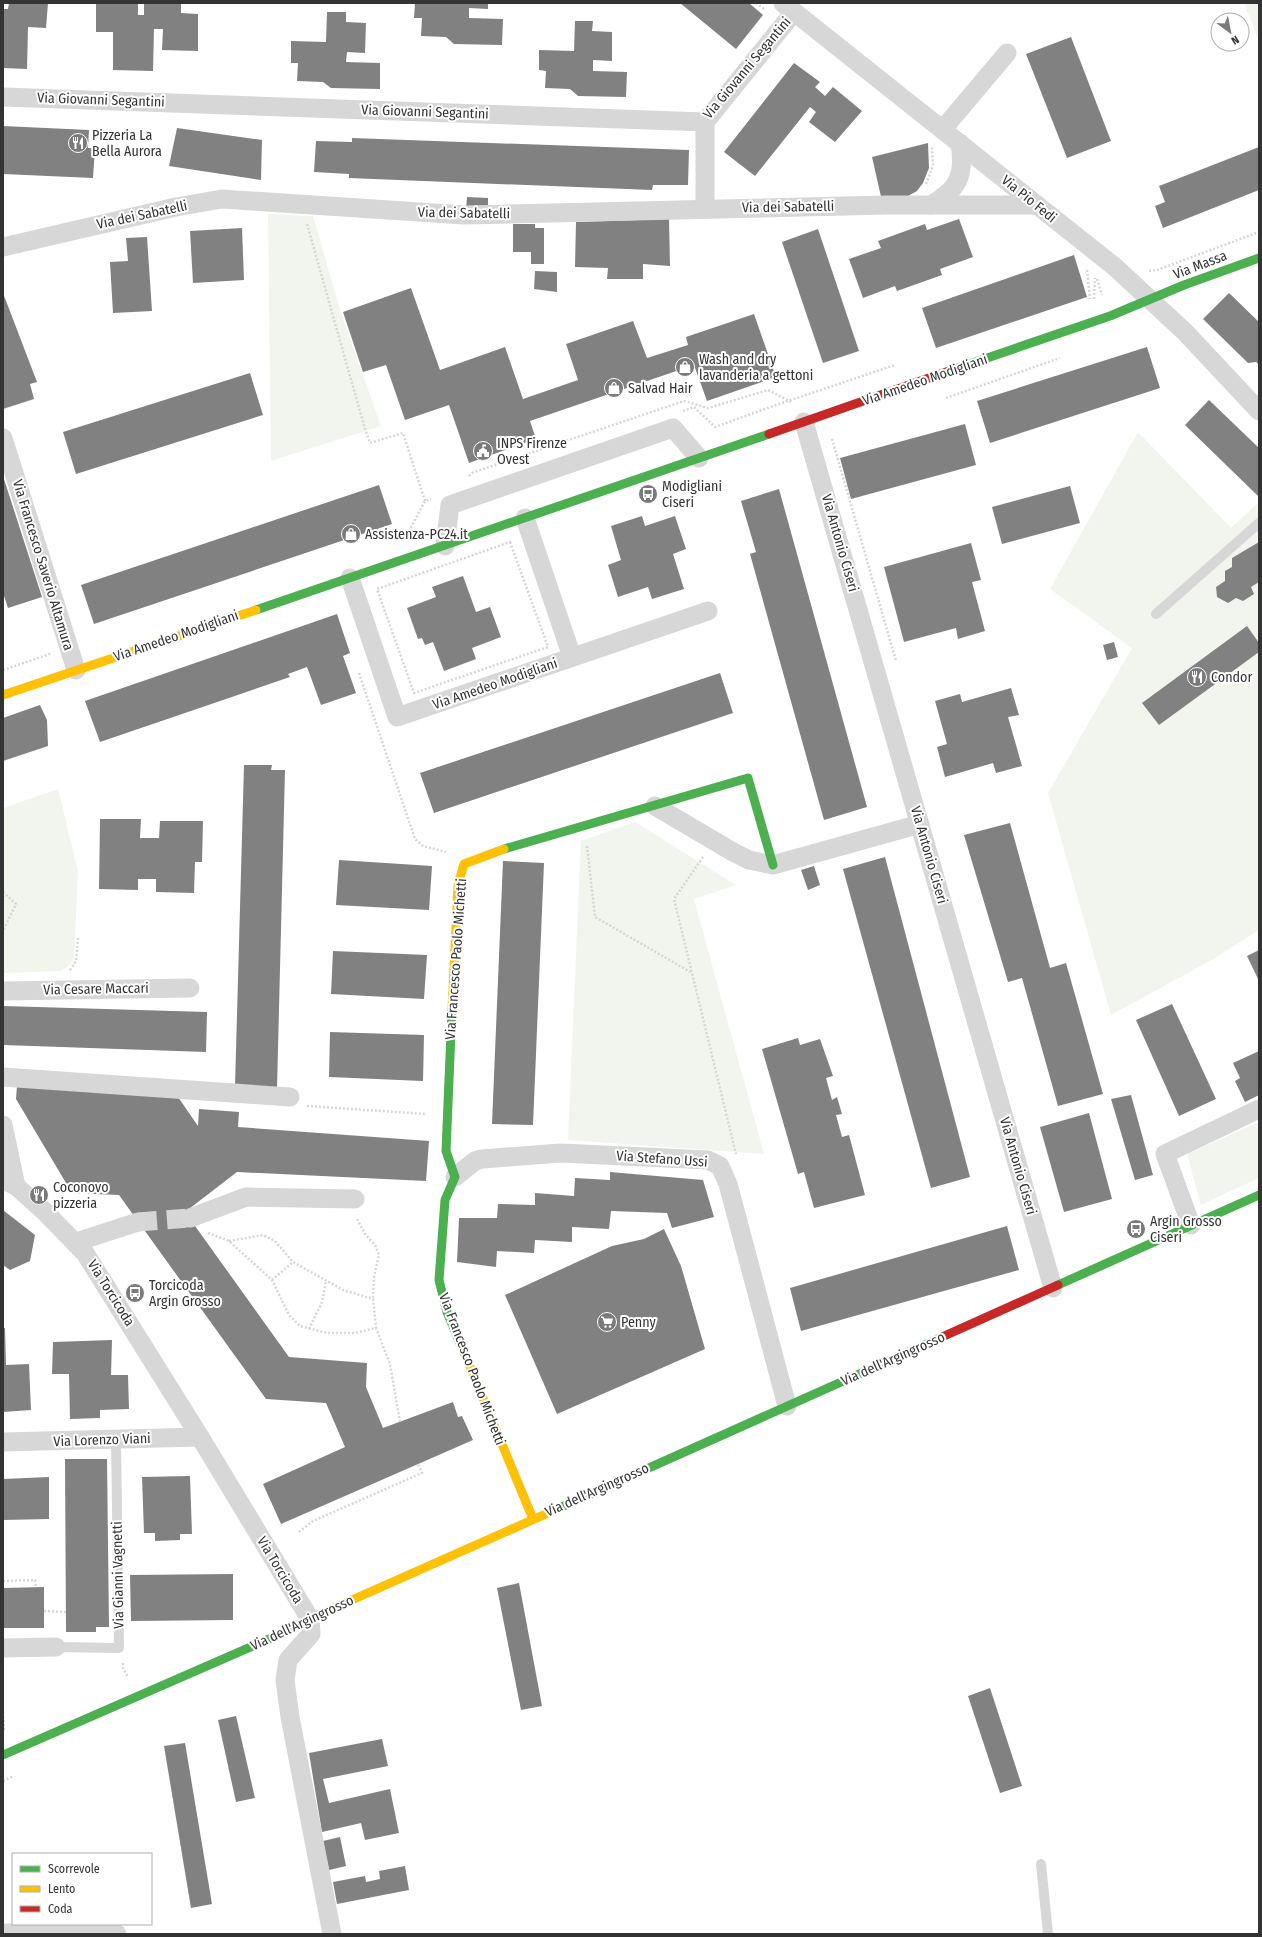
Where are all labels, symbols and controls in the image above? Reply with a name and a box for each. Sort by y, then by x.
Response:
north arrow [1210,12,1250,52]
street label: Via Giovanni Segantini [699,14,795,122]
text: N [1229,33,1241,47]
street label: Via Giovanni Segantini [37,89,165,111]
street label: Via Giovanni Segantini [361,101,489,123]
place label: Pizzeria La Bella Aurora [92,127,162,160]
restaurant icon: Pizzeria La Bella Aurora [67,132,89,154]
street label: Via Pio Fedi [998,172,1060,226]
street label: Via dei Sabatelli [95,197,189,233]
street label: Via dei Sabatelli [742,198,834,216]
street label: Via dei Sabatelli [418,204,510,222]
street label: Via Massa [1171,247,1229,283]
place label: Wash and dry lavanderia a gettoni [699,351,813,384]
street label: Via Amedeo Modigliani [860,351,990,409]
shop icon: Wash and dry lavanderia a gettoni [674,356,696,378]
shop icon: Salvad Hair [603,377,625,399]
place label: Salvad Hair [628,380,693,397]
place label: INPS Firenze Ovest [497,435,567,468]
public building icon: INPS Firenze Ovest [472,440,494,462]
street label: Via Francesco Saverio Altamura [9,478,77,653]
place label: Modigliani Ciseri [662,478,722,511]
bus stop icon: Modigliani Ciseri [637,483,659,505]
street label: Via Antonio Ciseri [818,492,862,594]
shop icon: Assistenza-PC24.it [340,523,362,545]
place label: Assistenza-PC24.it [365,526,468,543]
street label: Via Amedeo Modigliani [111,607,241,665]
street label: Via Amedeo Modigliani [430,655,560,713]
restaurant icon: Condor [1186,666,1208,688]
place label: Condor [1211,669,1252,686]
street label: Via Antonio Ciseri [907,804,951,906]
street label: Via Francesco Paolo Michetti [442,878,470,1040]
street label: Via Cesare Maccari [43,980,149,998]
street label: Via Antonio Ciseri [996,1115,1040,1217]
street label: Via Stefano Ussi [616,1147,708,1171]
place label: Coconovo pizzeria [53,1179,109,1212]
restaurant icon: Coconovo pizzeria [28,1184,50,1206]
place label: Argin Grosso Ciseri [1150,1213,1222,1246]
bus stop icon: Argin Grosso Ciseri [1125,1218,1147,1240]
street label: Via Torcicoda [84,1257,138,1330]
place label: Torcicoda Argin Grosso [149,1277,221,1310]
bus stop icon: Torcicoda Argin Grosso [124,1282,146,1304]
street label: Via Francesco Paolo Michetti [435,1290,509,1448]
supermarket icon: Penny [596,1311,618,1333]
place label: Penny [621,1314,656,1331]
street label: Via dell'Argingrosso [838,1328,948,1390]
street label: Via Lorenzo Viani [53,1430,151,1450]
street label: Via dell'Argingrosso [542,1459,652,1521]
street label: Via Gianni Vagnetti [109,1521,127,1629]
street label: Via Torcicoda [253,1533,307,1607]
street label: Via dell'Argingrosso [248,1592,356,1654]
legend [12,1853,152,1925]
text: Scorrevole [48,1862,100,1876]
text: Lento [48,1882,75,1896]
text: Coda [48,1902,73,1916]

